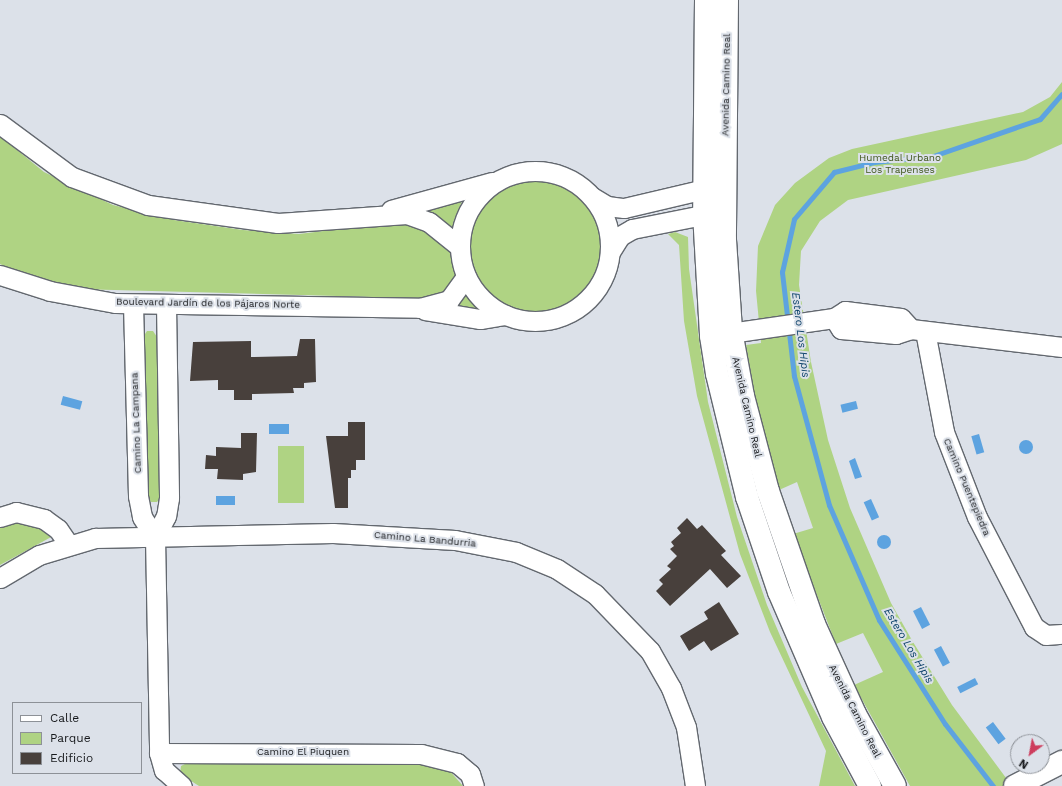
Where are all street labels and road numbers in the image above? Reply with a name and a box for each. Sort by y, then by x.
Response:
street label: Avenida Camino Real [719,34,733,136]
street label: Boulevard Jardín de los Pájaros Norte [116,295,300,311]
street label: Avenida Camino Real [730,356,764,458]
street label: Camino La Campana [128,372,144,474]
street label: Camino Puentepiedra [941,436,993,538]
street label: Camino La Bandurria [373,529,477,549]
street label: Avenida Camino Real [826,663,884,759]
street label: Camino El Piuquen [257,746,349,758]

